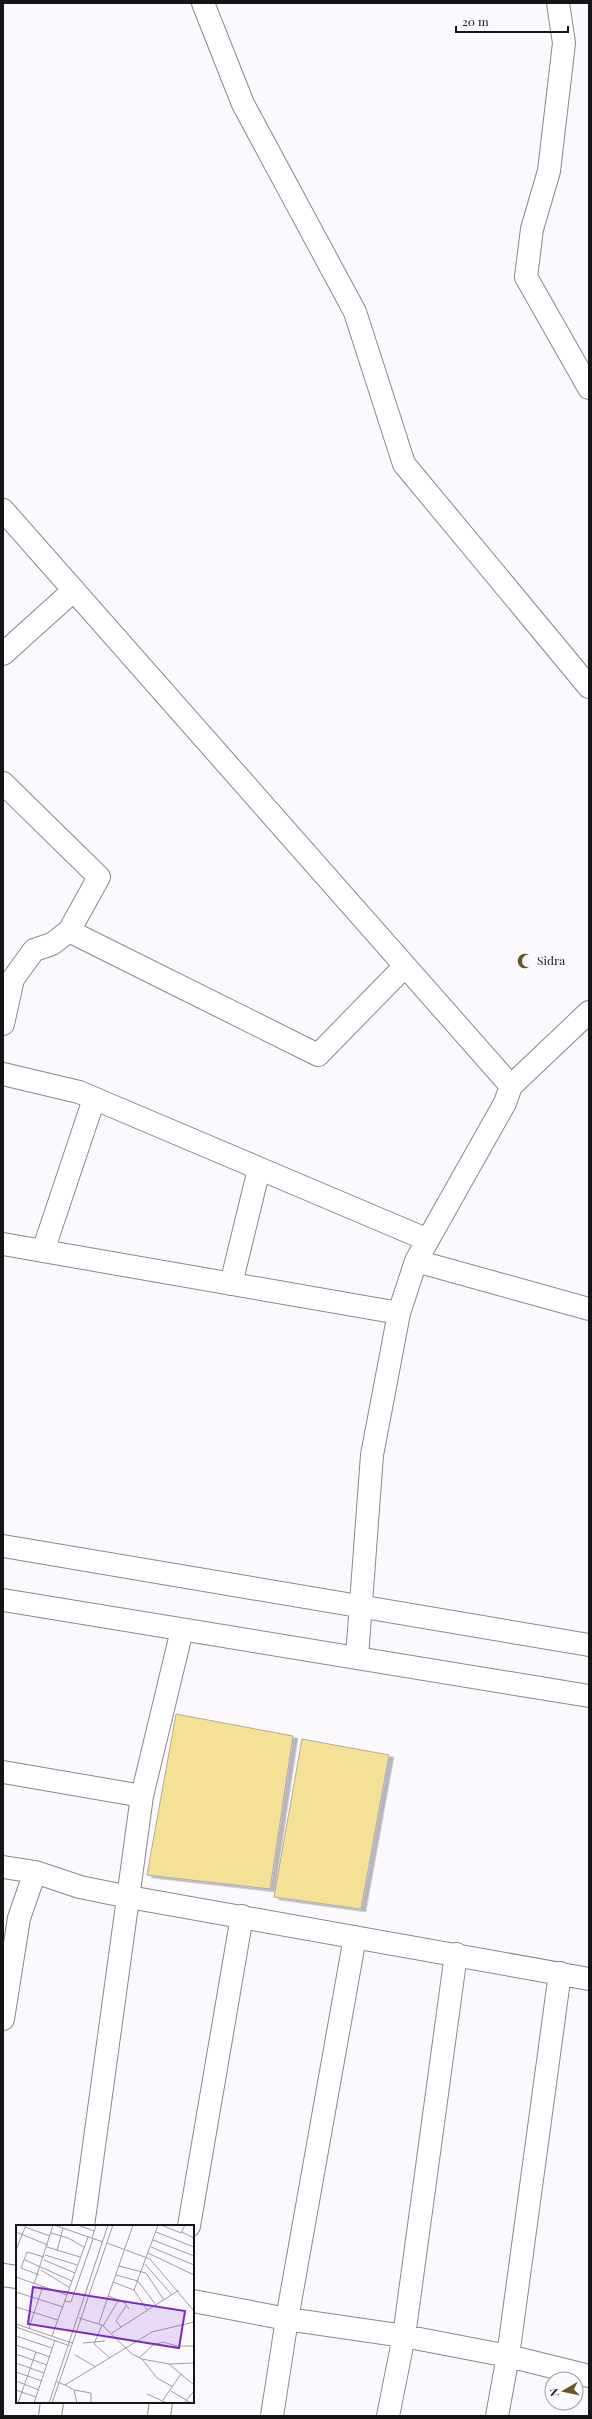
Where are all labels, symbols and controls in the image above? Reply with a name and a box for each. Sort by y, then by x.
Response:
scale bar [456,8,568,34]
text: 20 m [462,13,489,29]
mosque icon: Sidra [516,952,534,970]
place label: Sidra [537,952,565,968]
inset map [16,2225,194,2403]
north arrow [544,2371,584,2411]
text: N [546,2387,562,2398]

